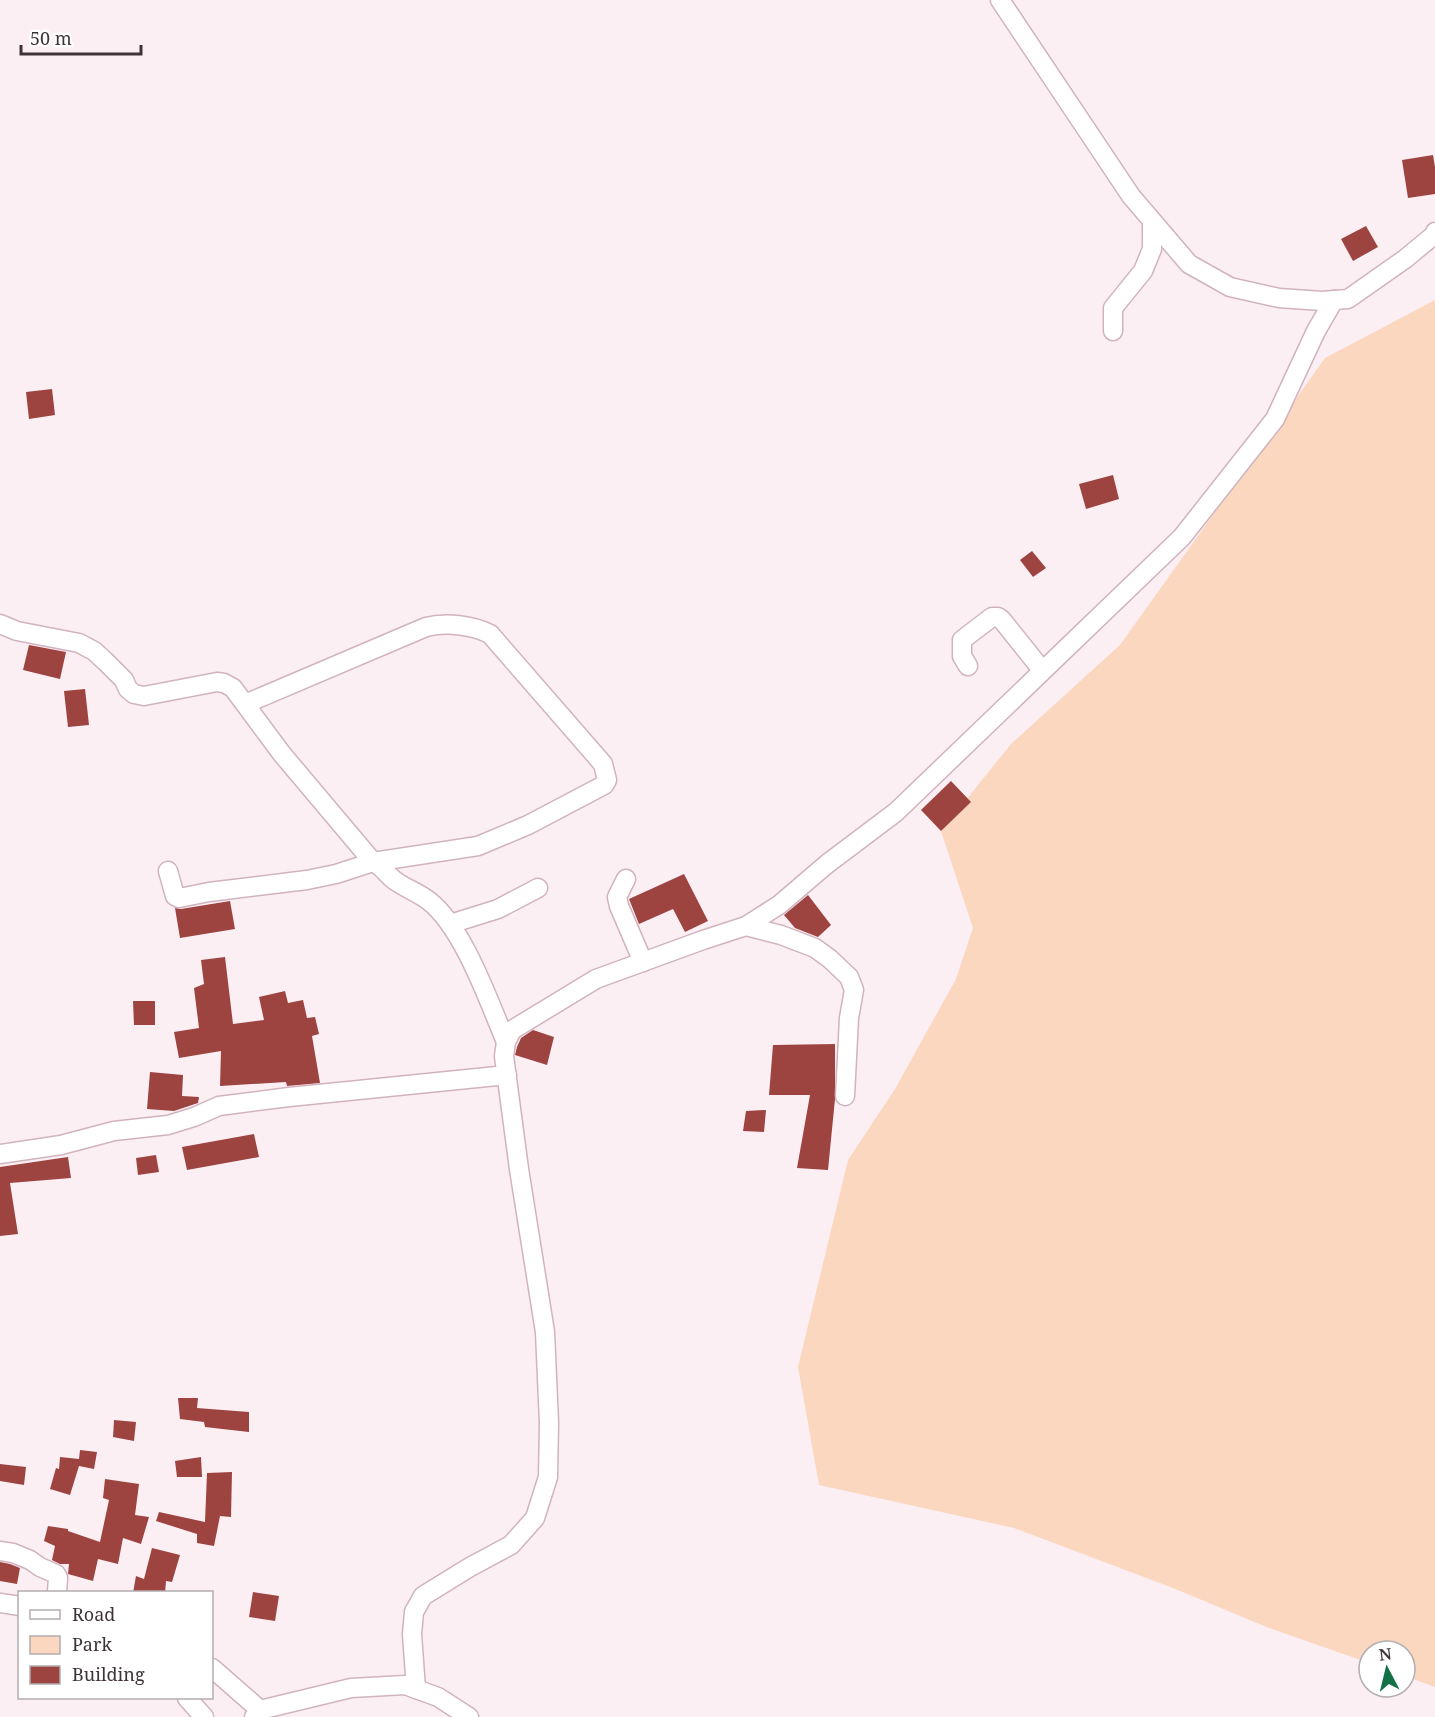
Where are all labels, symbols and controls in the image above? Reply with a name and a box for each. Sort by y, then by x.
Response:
scale bar [21,18,141,56]
text: 50 m [30,26,72,50]
legend [18,1591,213,1699]
text: Road [72,1602,115,1626]
text: Park [72,1632,112,1656]
north arrow [1357,1639,1417,1699]
text: N [1378,1642,1393,1666]
text: Building [72,1662,145,1686]

